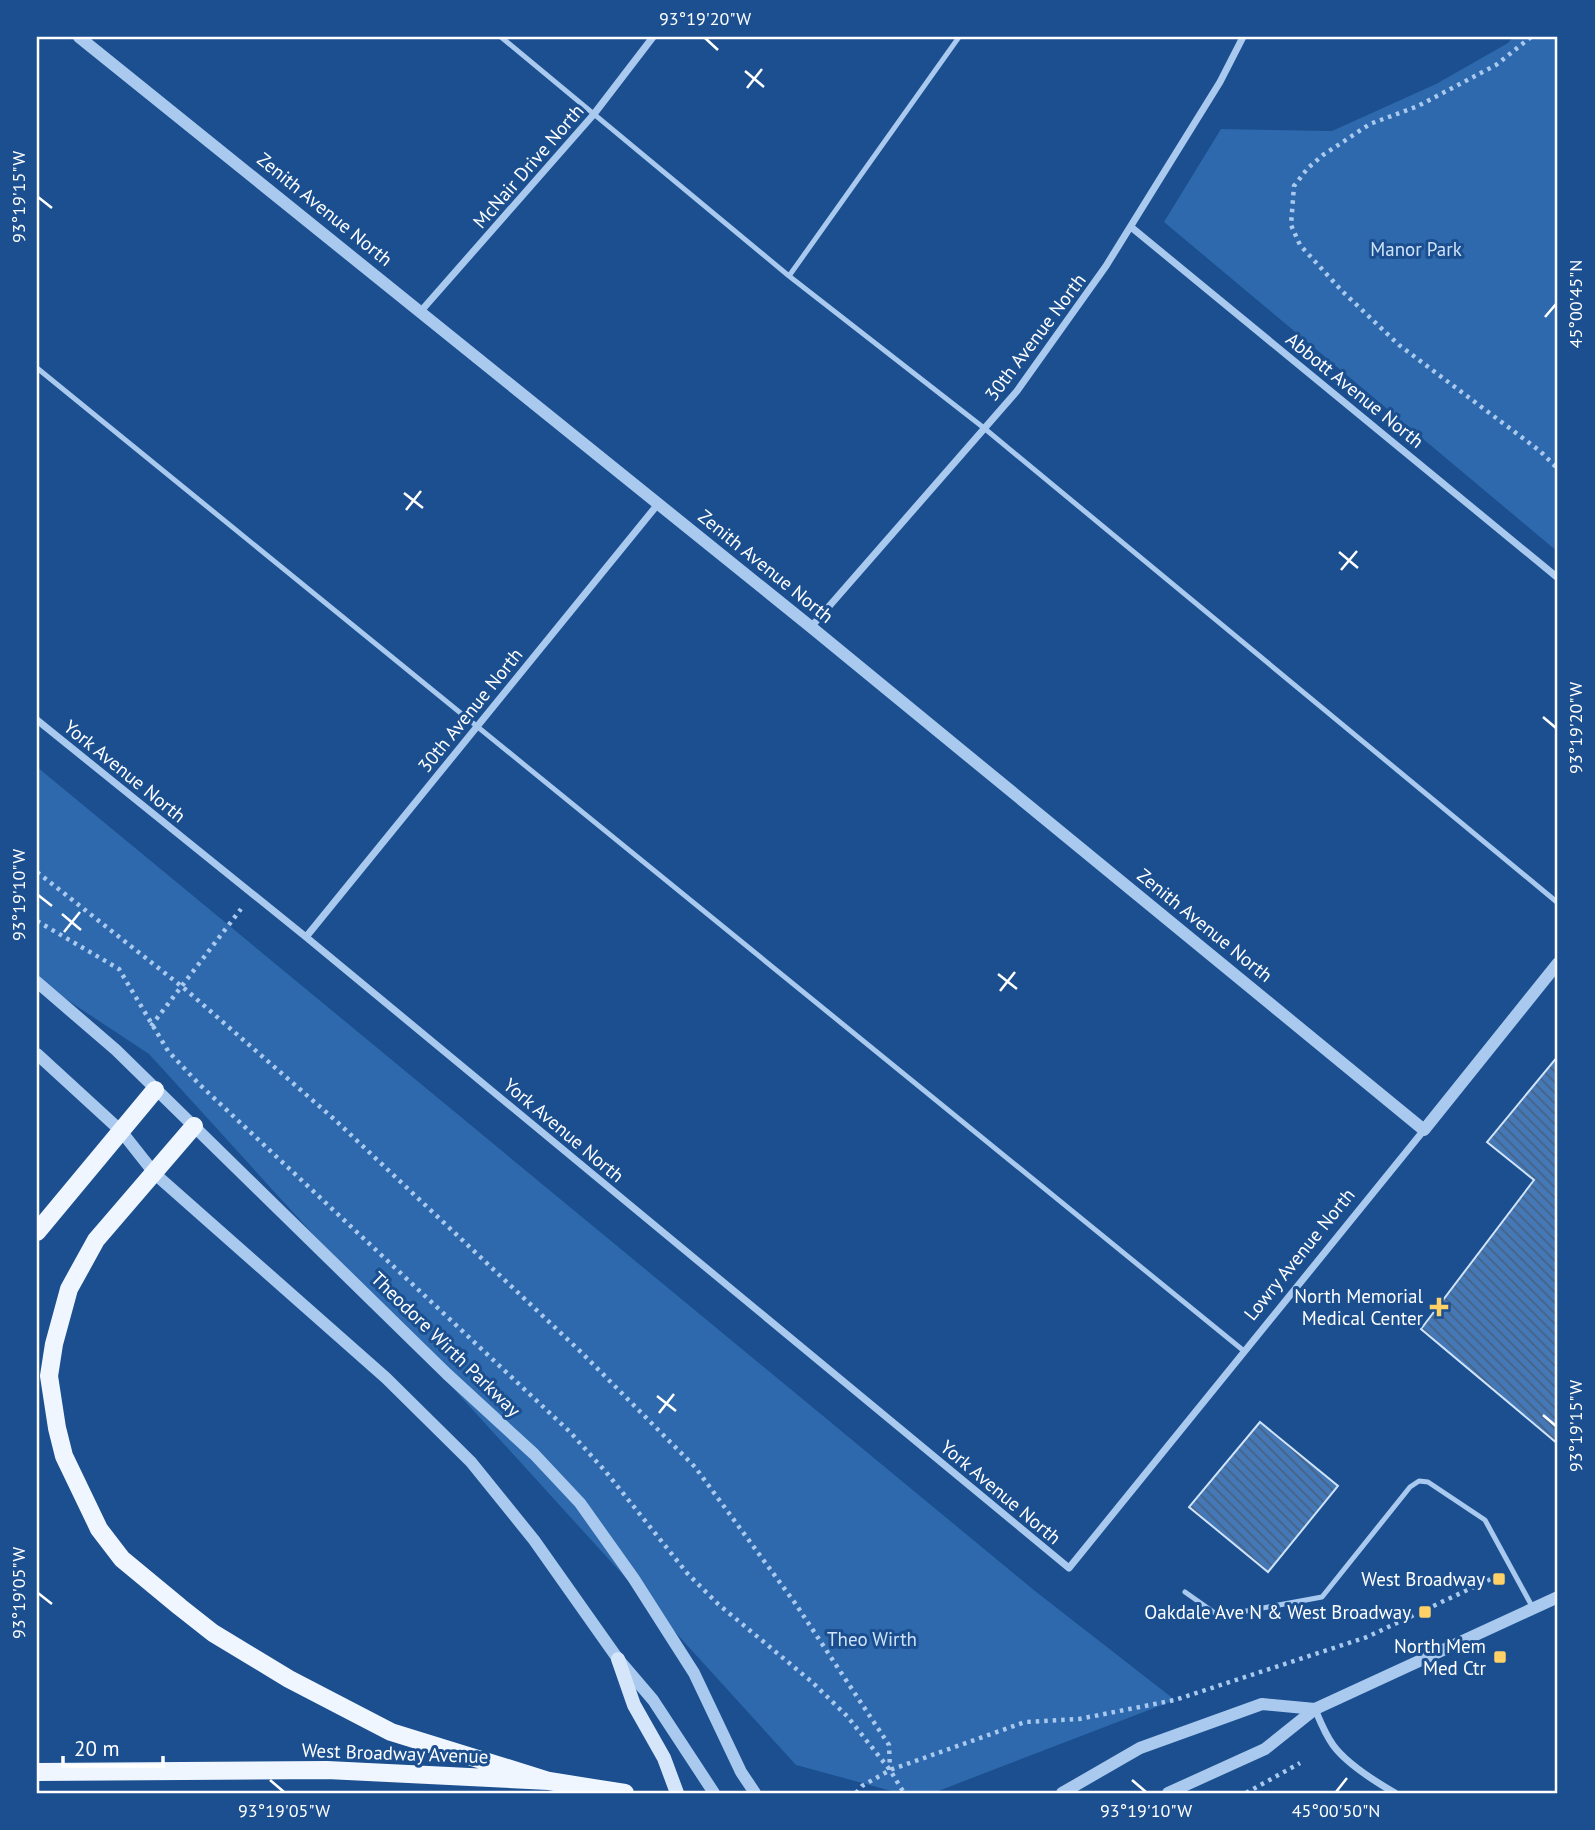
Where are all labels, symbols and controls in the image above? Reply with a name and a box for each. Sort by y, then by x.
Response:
text: 93°19'20"W [659,7,751,30]
street label: McNair Drive North [467,99,589,233]
street label: Zenith Avenue North [253,147,397,271]
text: 93°19'15"W [7,151,30,243]
park label: Manor Park [1370,237,1462,261]
text: 45°00'45"N [1564,260,1587,348]
street label: 30th Avenue North [979,269,1091,405]
street label: Abbott Avenue North [1281,327,1429,453]
street label: Zenith Avenue North [694,504,838,628]
street label: 30th Avenue North [412,643,528,777]
text: 93°19'20"W [1564,682,1587,774]
street label: York Avenue North [59,715,191,827]
text: 93°19'10"W [7,849,30,941]
street label: Zenith Avenue North [1133,863,1277,987]
street label: York Avenue North [499,1073,629,1187]
street label: Lowry Avenue North [1238,1183,1360,1325]
street label: Theodore Wirth Parkway [366,1266,526,1422]
place label: North Memorial Medical Center [1294,1284,1424,1330]
marker: North Memorial Medical Center [1429,1297,1449,1317]
text: 93°19'15"W [1564,1380,1587,1472]
street label: York Avenue North [936,1435,1066,1549]
text: 93°19'05"W [7,1547,30,1639]
place label: West Broadway [1361,1567,1485,1591]
marker: West Broadway [1491,1571,1507,1587]
place label: Oakdale Ave N & West Broadway [1144,1600,1411,1624]
marker: Oakdale Ave N & West Broadway [1417,1604,1433,1620]
park label: Theo Wirth [827,1627,917,1651]
place label: North Mem Med Ctr [1394,1634,1487,1680]
marker: North Mem Med Ctr [1492,1649,1508,1665]
scale bar [63,1725,163,1769]
text: 20 m [74,1735,120,1762]
street label: West Broadway Avenue [301,1738,489,1768]
text: 93°19'05"W [238,1799,330,1822]
text: 93°19'10"W [1100,1799,1192,1822]
text: 45°00'50"N [1292,1799,1380,1822]

